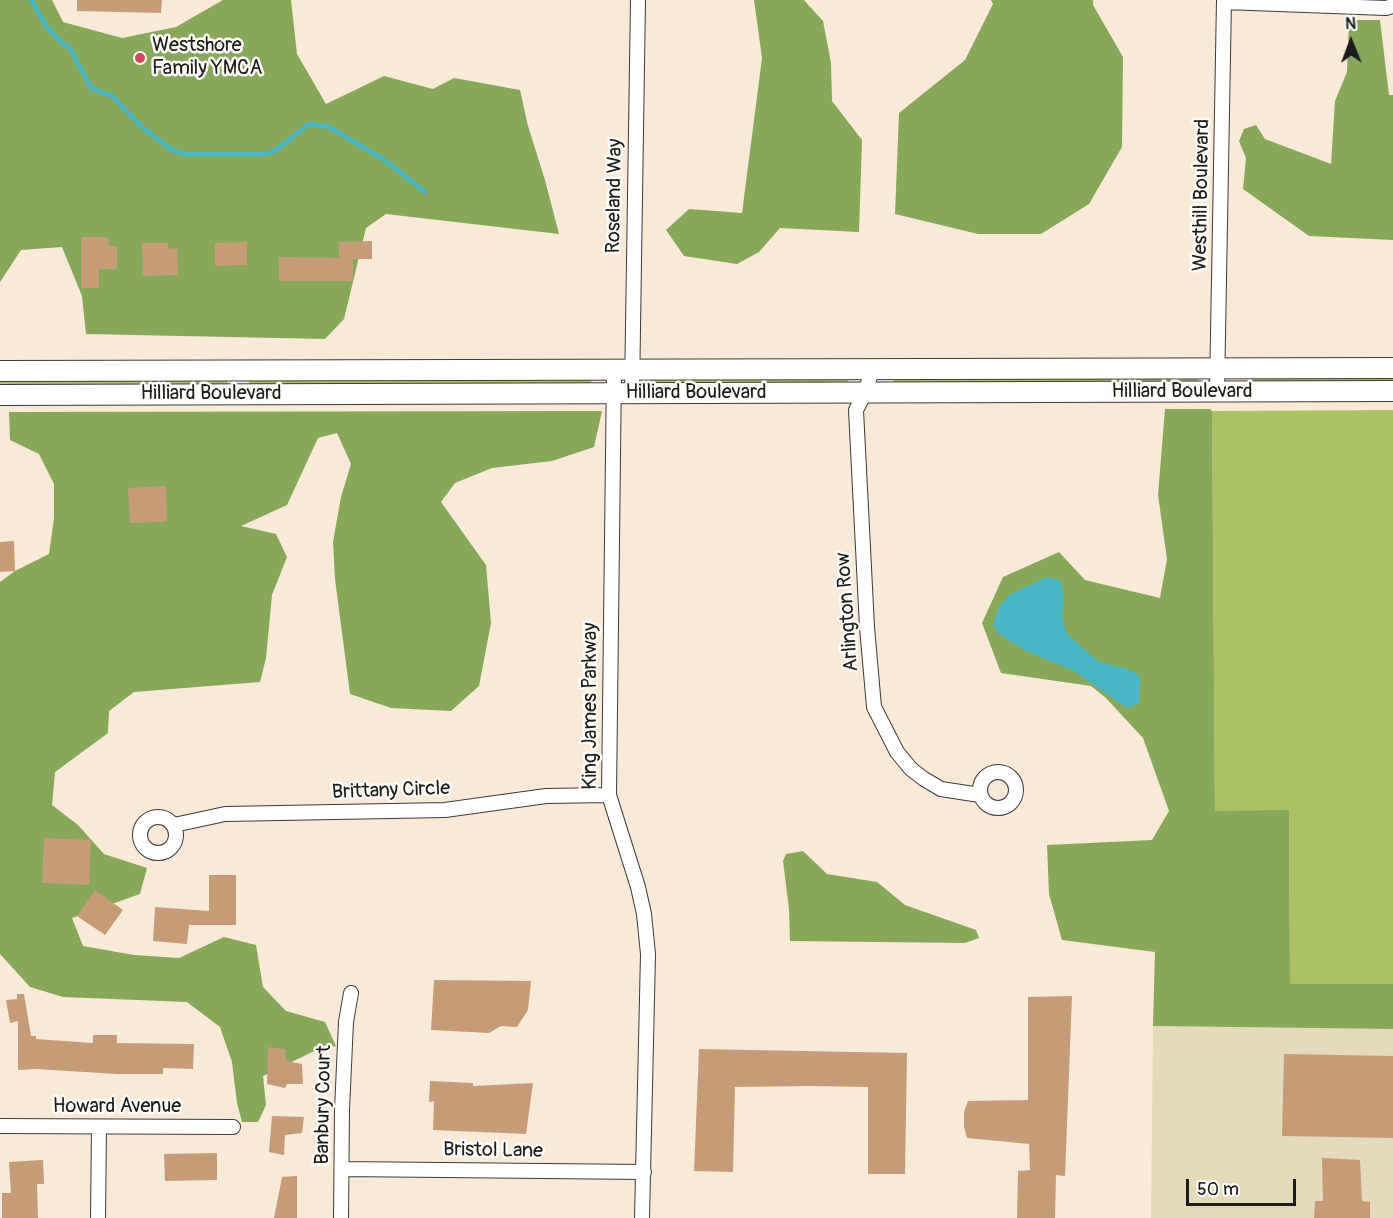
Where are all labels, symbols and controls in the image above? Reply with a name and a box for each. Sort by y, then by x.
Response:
north arrow [1321,12,1381,72]
text: N [1345,14,1356,34]
place label: Westshore Family YMCA [152,34,262,81]
marker: Westshore Family YMCA [133,51,147,65]
street label: Westhill Boulevard [1189,119,1215,271]
street label: Roseland Way [602,138,628,254]
street label: Hilliard Boulevard [1111,380,1253,404]
street label: Hilliard Boulevard [625,381,767,405]
street label: Hilliard Boulevard [140,382,282,406]
street label: Arlington Row [832,552,864,672]
street label: King James Parkway [579,622,603,790]
street label: Brittany Circle [331,777,451,805]
street label: Banbury Court [311,1045,337,1165]
street label: Howard Avenue [53,1095,181,1119]
street label: Bristol Lane [443,1138,543,1164]
scale bar [1189,1167,1298,1205]
text: 50 m [1197,1178,1239,1201]

